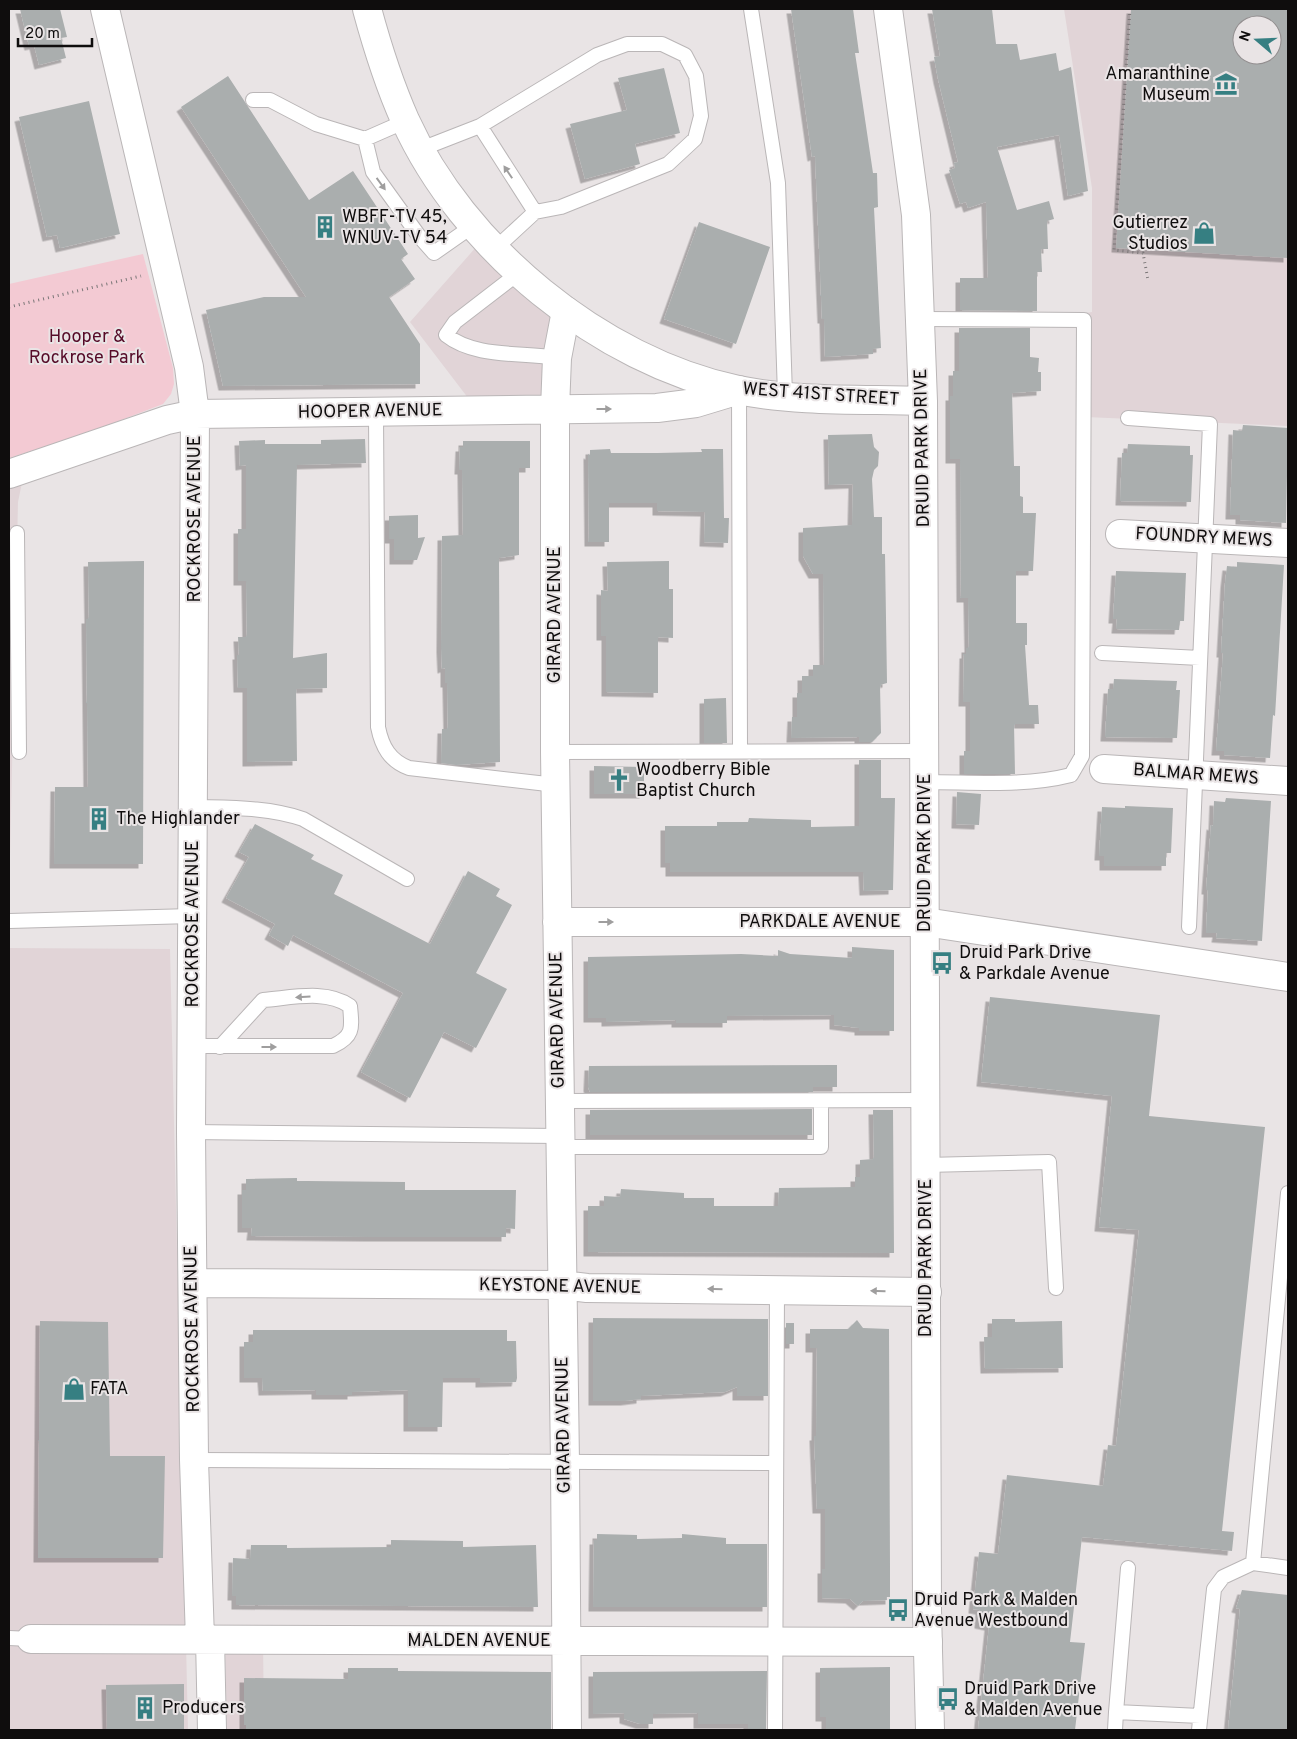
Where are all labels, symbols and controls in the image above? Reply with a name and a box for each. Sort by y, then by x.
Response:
scale bar [18,15,91,47]
north arrow [1232,15,1282,65]
text: 20 m [25,25,60,44]
text: N [1236,29,1256,44]
place label: Amaranthine Museum [1105,63,1210,107]
museum icon: Amaranthine Museum [1213,71,1239,97]
one-way arrow [503,165,513,178]
one-way arrow [376,177,386,191]
place label: WBFF-TV 45, WNUV-TV 54 [342,206,447,250]
place label: Gutierrez Studios [1113,212,1188,256]
building icon: WBFF-TV 45, WNUV-TV 54 [312,214,338,240]
shop icon: Gutierrez Studios [1191,220,1217,246]
park label: Hooper & Rockrose Park [29,326,145,370]
street label: DRUID PARK DRIVE [910,368,936,528]
street label: WEST 41ST STREET [742,378,900,412]
street label: HOOPER AVENUE [297,399,443,425]
one-way arrow [596,405,612,413]
street label: ROCKROSE AVENUE [184,435,207,603]
street label: FOUNDRY MEWS [1135,523,1273,553]
street label: GIRARD AVENUE [544,546,567,684]
place label: Woodberry Bible Baptist Church [636,759,771,803]
street label: BALMAR MEWS [1132,759,1260,791]
church icon: Woodberry Bible Baptist Church [606,767,632,793]
street label: DRUID PARK DRIVE [914,774,937,932]
building icon: The Highlander [86,806,112,832]
place label: The Highlander [116,808,240,831]
street label: ROCKROSE AVENUE [182,840,205,1008]
street label: PARKDALE AVENUE [739,911,901,934]
one-way arrow [598,918,614,926]
place label: Druid Park Drive & Parkdale Avenue [959,942,1110,986]
bus stop icon: Druid Park Drive & Parkdale Avenue [929,950,955,976]
street label: GIRARD AVENUE [545,951,571,1089]
one-way arrow [295,994,311,1002]
one-way arrow [261,1043,277,1051]
street label: DRUID PARK DRIVE [915,1179,938,1337]
street label: ROCKROSE AVENUE [180,1245,206,1413]
street label: KEYSTONE AVENUE [479,1274,641,1300]
one-way arrow [707,1285,723,1293]
one-way arrow [870,1287,886,1295]
street label: GIRARD AVENUE [551,1356,577,1494]
shop icon: FATA [61,1376,87,1402]
place label: FATA [90,1378,128,1401]
place label: Druid Park & Malden Avenue Westbound [914,1589,1078,1633]
bus stop icon: Druid Park & Malden Avenue Westbound [885,1597,911,1623]
street label: MALDEN AVENUE [407,1630,551,1653]
place label: Druid Park Drive & Malden Avenue [964,1678,1102,1722]
bus stop icon: Druid Park Drive & Malden Avenue [935,1686,961,1712]
building icon: Producers [132,1695,158,1721]
place label: Producers [162,1697,245,1720]

